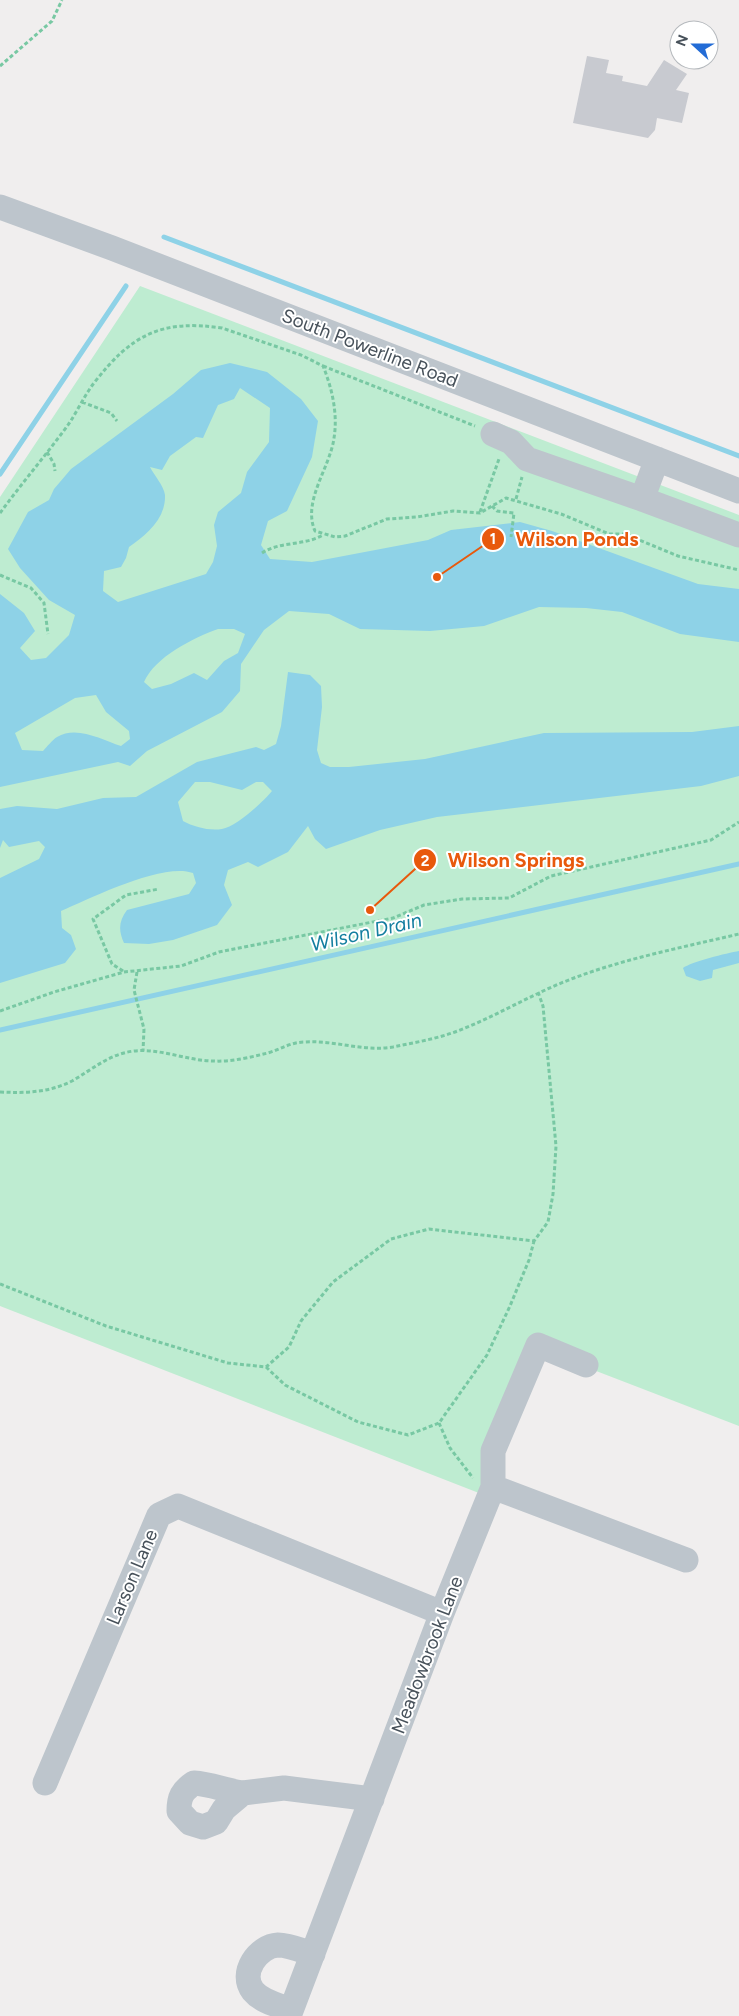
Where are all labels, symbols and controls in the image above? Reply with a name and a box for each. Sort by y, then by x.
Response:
north arrow [669,20,719,70]
text: N [672,32,692,49]
street label: South Powerline Road [279,304,461,392]
callout: Wilson Ponds [481,521,649,556]
text: Wilson Ponds [516,527,638,551]
text: 1 [490,530,496,548]
callout: Wilson Springs [412,843,594,878]
text: Wilson Springs [448,848,584,872]
text: 2 [421,852,430,870]
water label: Wilson Drain [308,908,424,956]
street label: Larson Lane [102,1526,162,1628]
street label: Meadowbrook Lane [386,1573,468,1737]

